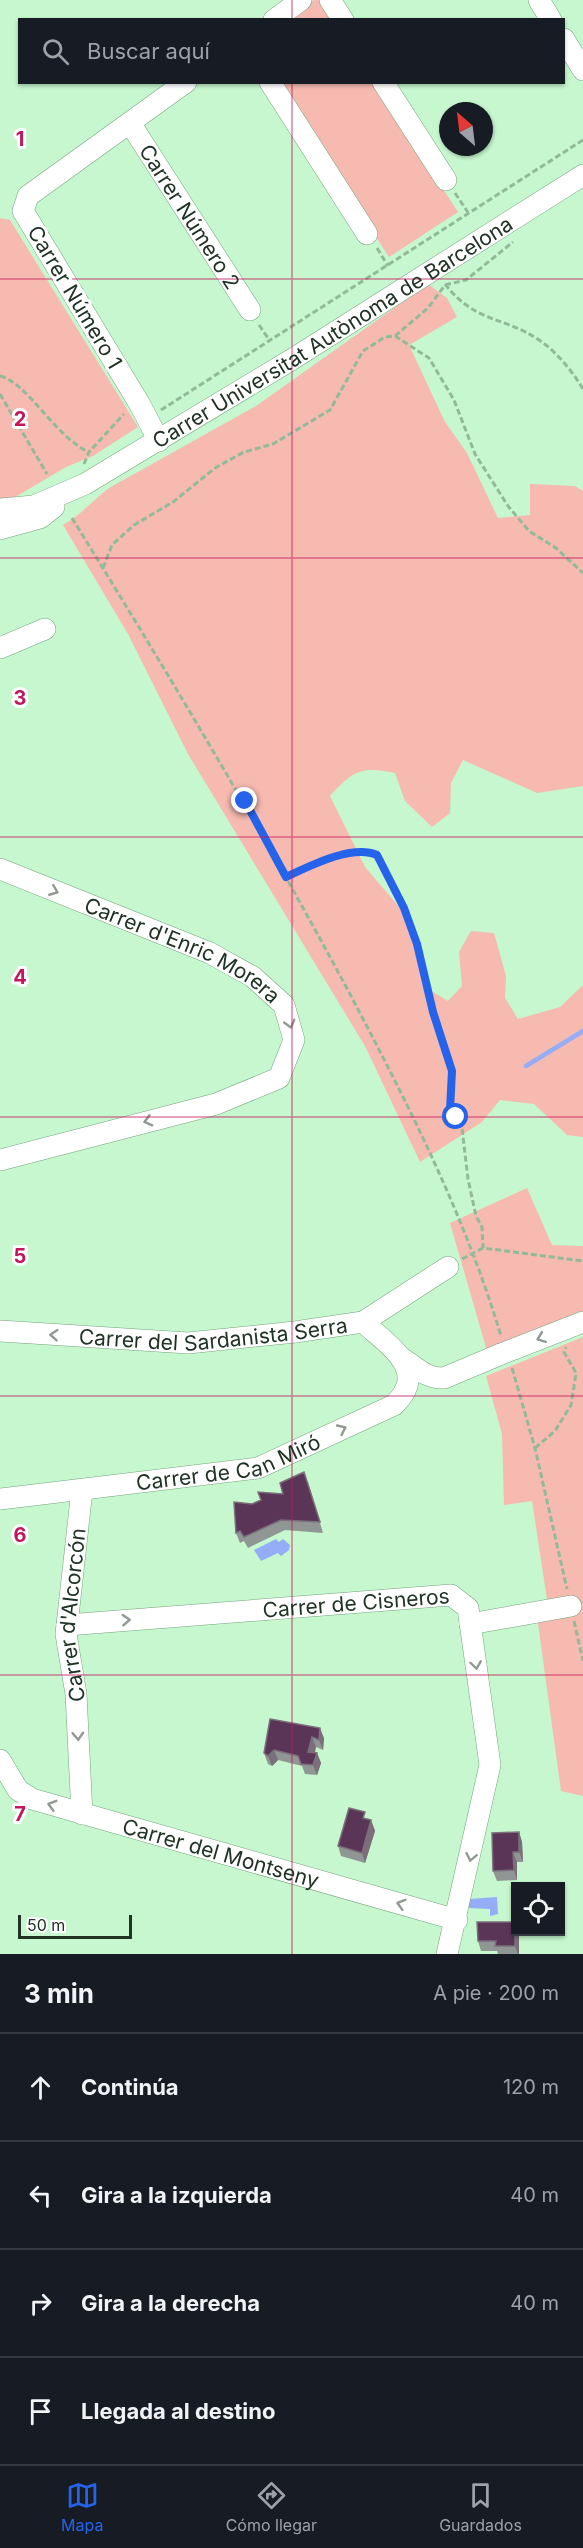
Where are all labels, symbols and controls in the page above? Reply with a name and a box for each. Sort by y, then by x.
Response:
search box [18,18,565,84]
icon: search [39,35,72,68]
text: Buscar aquí [87,38,210,64]
north arrow [439,102,493,156]
text: 1 [16,127,24,151]
street label: Carrer Número 2 [134,139,246,293]
street label: Carrer Universitat Autònoma de Barcelona [148,211,517,453]
street label: Carrer Número 1 [22,221,128,373]
text: 2 [14,407,26,431]
text: 3 [14,686,26,710]
route end [231,787,257,813]
one-way arrow [48,884,59,896]
street label: Carrer d'Enric Morera [81,892,285,1008]
text: 4 [13,965,27,989]
one-way arrow [282,1019,295,1029]
route start [442,1103,468,1129]
one-way arrow [143,1114,153,1127]
text: 5 [14,1244,26,1268]
street label: Carrer del Sardanista Serra [78,1312,349,1356]
one-way arrow [50,1328,59,1341]
one-way arrow [536,1331,547,1343]
one-way arrow [335,1425,346,1437]
street label: Carrer de Can Miró [135,1428,324,1495]
text: 6 [14,1523,27,1547]
street label: Carrer d'Alcorcón [54,1527,90,1702]
street label: Carrer de Cisneros [262,1583,451,1622]
one-way arrow [121,1614,130,1627]
one-way arrow [469,1661,481,1670]
one-way arrow [71,1731,84,1740]
one-way arrow [47,1800,58,1812]
text: 7 [14,1802,26,1826]
street label: Carrer del Montseny [120,1813,322,1893]
one-way arrow [465,1852,478,1862]
map controls [511,1882,565,1936]
button: locate [511,1882,565,1936]
one-way arrow [396,1899,406,1912]
scale bar [18,1912,132,1940]
text: 50 m [27,1915,65,1935]
text: 3 min [24,1978,94,2009]
text: A pie · 200 m [433,1981,559,2005]
icon: ahead [24,2071,57,2104]
text: Continúa [81,2074,179,2100]
text: 120 m [503,2075,559,2099]
icon: left [24,2179,57,2212]
text: Gira a la izquierda [81,2182,272,2208]
text: 40 m [510,2183,559,2207]
icon: right [24,2287,57,2320]
text: Gira a la derecha [81,2290,260,2316]
text: 40 m [510,2291,559,2315]
icon: arrive [24,2395,57,2428]
text: Llegada al destino [81,2398,275,2424]
tab: Mapa [61,2479,103,2535]
tab: Cómo llegar [226,2479,317,2535]
tab: Guardados [439,2479,522,2535]

